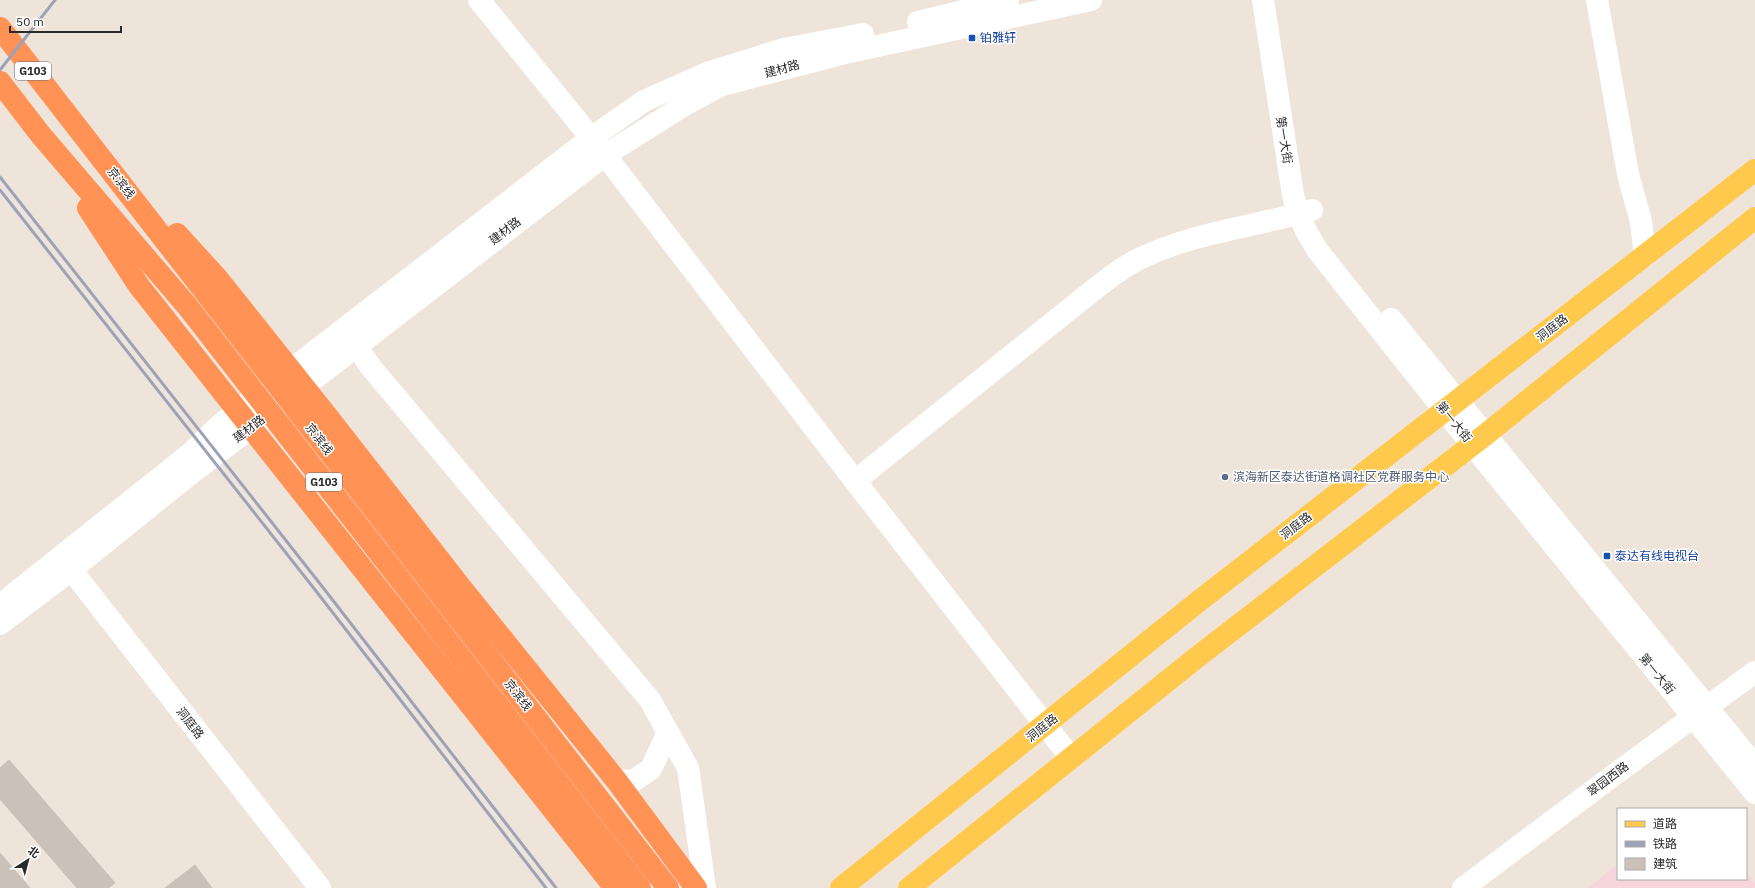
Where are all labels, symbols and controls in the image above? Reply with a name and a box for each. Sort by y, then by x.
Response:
scale bar [10,8,121,34]
text: 50 m [16,14,44,29]
place label: 铂雅轩 [980,30,1016,45]
marker: 铂雅轩 [967,33,977,43]
street label: 建材路 [763,57,801,80]
road number: G103 [15,62,51,80]
street label: 第一大街 [1273,115,1296,165]
street label: 京滨线 [104,164,138,201]
street label: 建材路 [486,214,523,248]
street label: 洞庭路 [1533,311,1570,345]
street label: 第一大街 [1433,398,1475,445]
street label: 建材路 [230,412,268,445]
street label: 京滨线 [302,420,336,457]
place label: 滨海新区泰达街道格调社区党群服务中心 [1233,469,1449,484]
marker: 滨海新区泰达街道格调社区党群服务中心 [1220,472,1230,482]
road number: G103 [306,473,342,491]
street label: 洞庭路 [1277,509,1314,543]
place label: 泰达有线电视台 [1615,548,1699,563]
marker: 泰达有线电视台 [1602,551,1612,561]
street label: 第一大街 [1636,650,1678,697]
street label: 京滨线 [501,676,535,713]
street label: 洞庭路 [173,704,207,741]
street label: 洞庭路 [1023,710,1060,745]
street label: 翠园西路 [1584,758,1631,799]
legend [1617,808,1747,880]
text: 道路 [1653,816,1677,831]
text: 铁路 [1653,836,1677,851]
north arrow [8,840,48,880]
text: 北 [25,843,42,861]
text: 建筑 [1653,856,1677,871]

